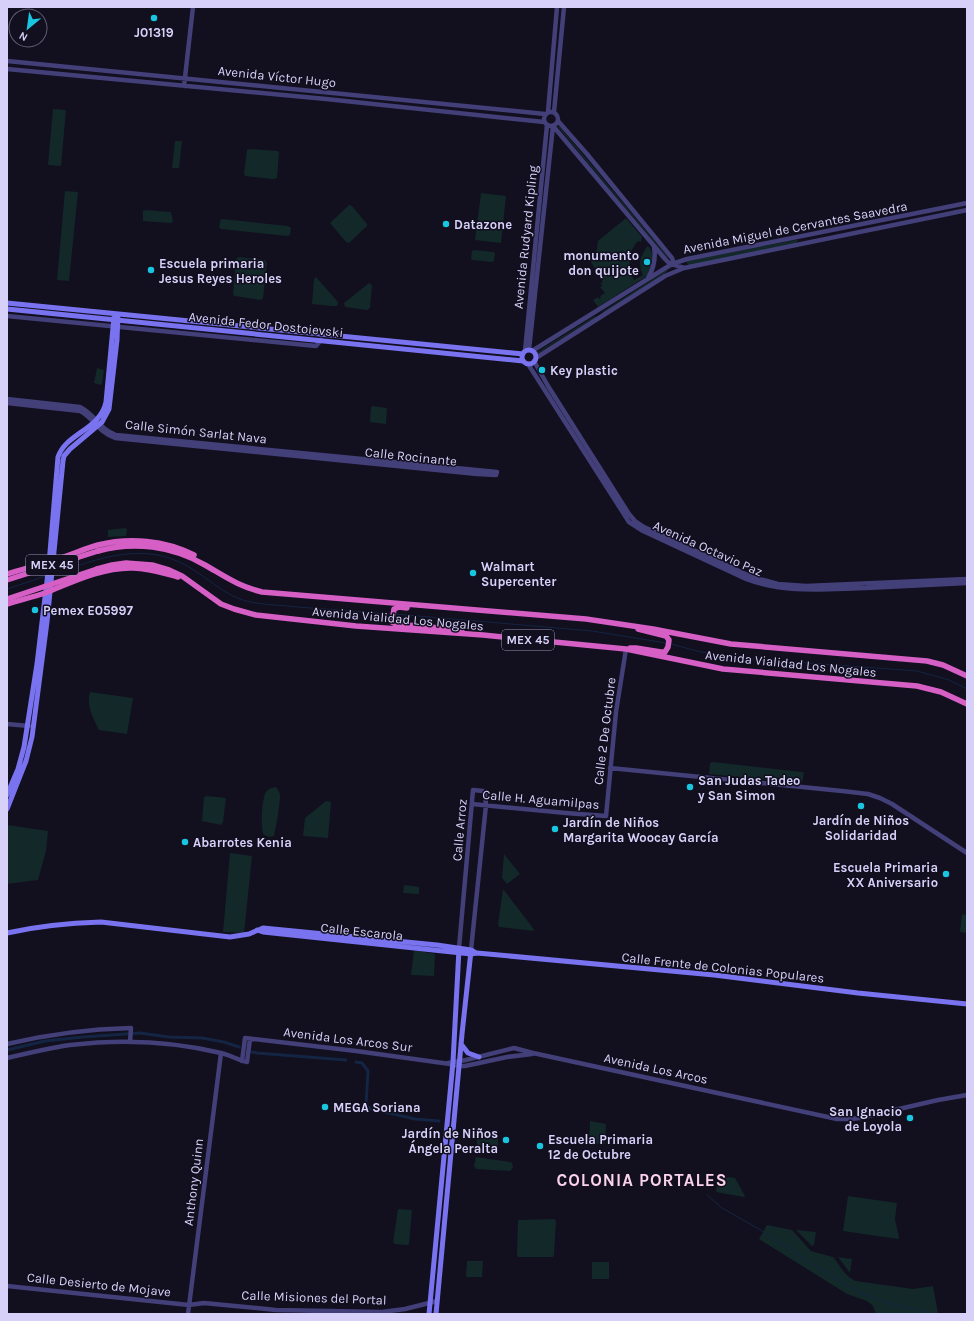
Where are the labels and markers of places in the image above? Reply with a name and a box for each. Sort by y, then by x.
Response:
marker: J01319 [149,13,159,23]
place label: J01319 [134,25,174,40]
place label: Datazone [454,217,512,232]
marker: Datazone [441,219,451,229]
place label: monumento don quijote [563,248,639,279]
place label: Escuela primaria Jesus Reyes Heroles [159,256,282,286]
marker: monumento don quijote [642,257,652,267]
marker: Escuela primaria Jesus Reyes Heroles [146,265,156,275]
place label: Key plastic [550,363,618,378]
marker: Key plastic [537,365,547,375]
place label: Walmart Supercenter [481,559,557,589]
marker: Walmart Supercenter [468,568,478,578]
place label: Pemex E05997 [43,603,133,618]
marker: Pemex E05997 [30,605,40,615]
place label: San Judas Tadeo y San Simon [698,773,800,803]
marker: San Judas Tadeo y San Simon [685,782,695,792]
marker: Jardín de Niños Solidaridad [856,801,866,811]
place label: Jardín de Niños Solidaridad [813,813,909,843]
place label: Jardín de Niños Margarita Woocay García [563,815,719,845]
marker: Jardín de Niños Margarita Woocay García [550,824,560,834]
place label: Abarrotes Kenia [193,835,292,850]
marker: Abarrotes Kenia [180,837,190,847]
place label: Escuela Primaria XX Aniversario [833,860,938,890]
marker: Escuela Primaria XX Aniversario [941,869,951,879]
place label: MEGA Soriana [333,1100,421,1115]
marker: MEGA Soriana [320,1102,330,1112]
place label: San Ignacio de Loyola [829,1104,902,1134]
marker: San Ignacio de Loyola [905,1113,915,1123]
place label: Jardín de Niños Ángela Peralta [402,1126,498,1156]
place label: Escuela Primaria 12 de Octubre [548,1132,653,1162]
marker: Jardín de Niños Ángela Peralta [501,1135,511,1145]
marker: Escuela Primaria 12 de Octubre [535,1141,545,1151]

